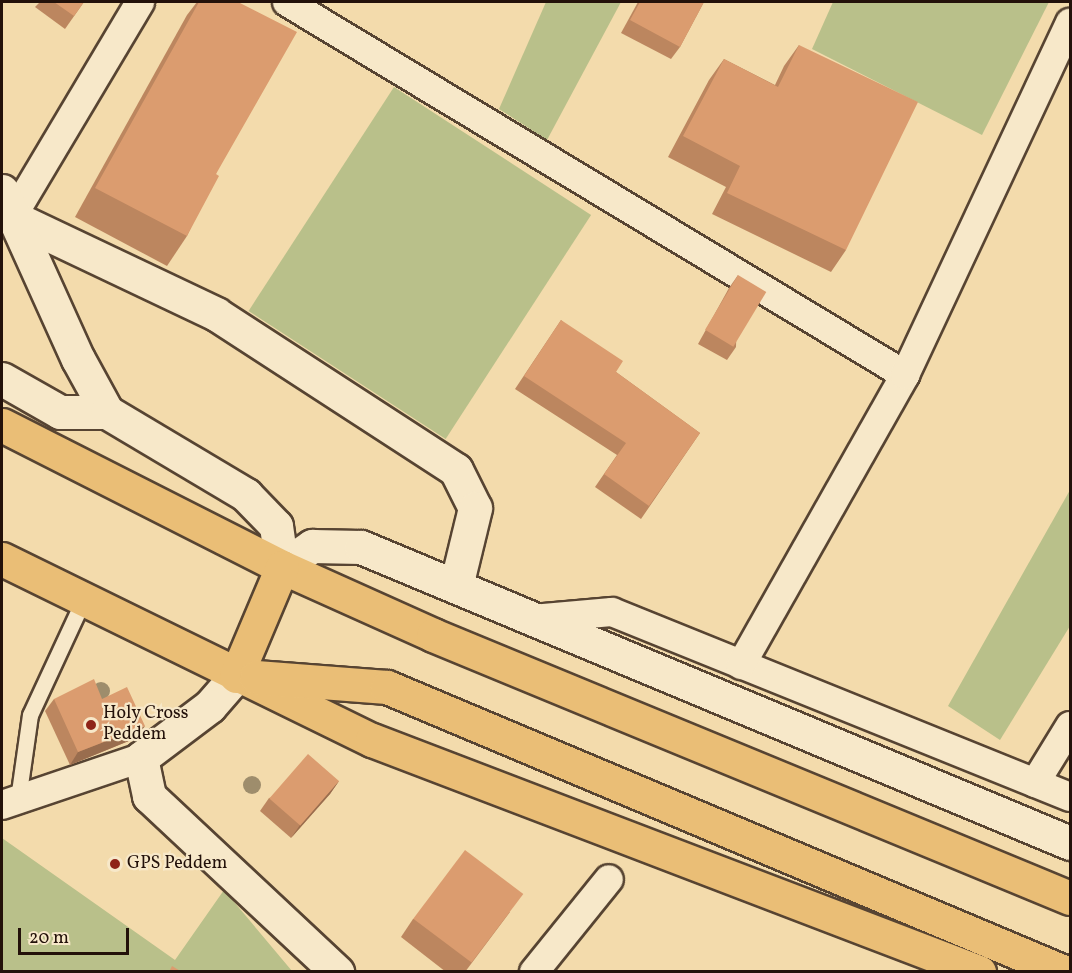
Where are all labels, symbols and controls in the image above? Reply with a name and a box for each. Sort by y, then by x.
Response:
place label: Holy Cross Peddem [103,704,189,746]
marker: Holy Cross Peddem [84,718,98,732]
place label: GPS Peddem [127,853,228,875]
marker: GPS Peddem [108,857,122,871]
scale bar [21,916,132,954]
text: 20 m [29,926,69,951]

